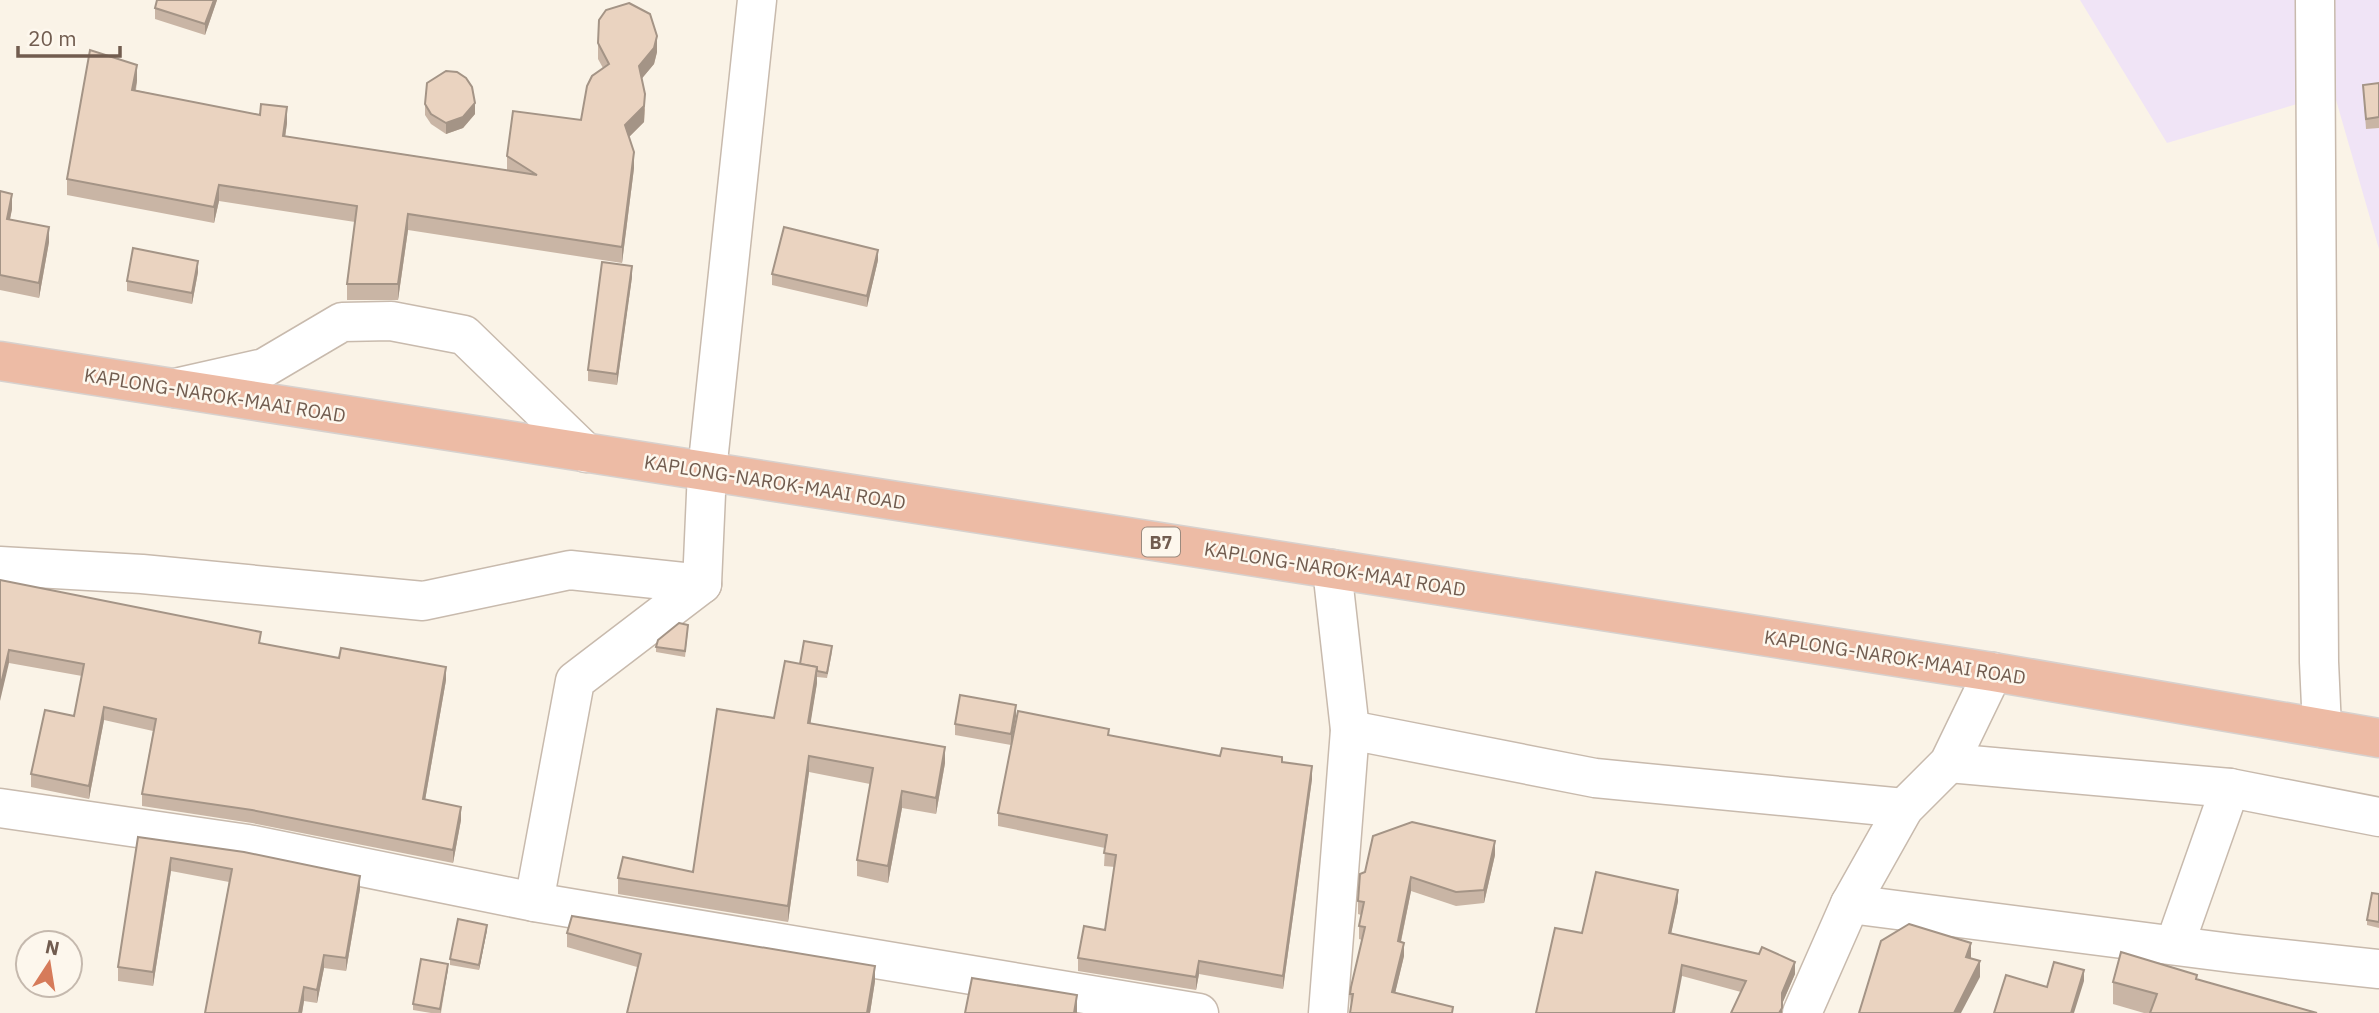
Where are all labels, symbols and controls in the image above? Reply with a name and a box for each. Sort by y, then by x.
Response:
scale bar [18,14,119,58]
text: 20 m [28,24,77,52]
street label: KAPLONG-NAROK-MAAI ROAD [83,362,347,428]
street label: KAPLONG-NAROK-MAAI ROAD [643,449,907,515]
road number: B7 [1142,528,1180,556]
street label: KAPLONG-NAROK-MAAI ROAD [1203,536,1467,602]
street label: KAPLONG-NAROK-MAAI ROAD [1763,624,2027,690]
north arrow [14,929,84,999]
text: N [43,934,62,961]

